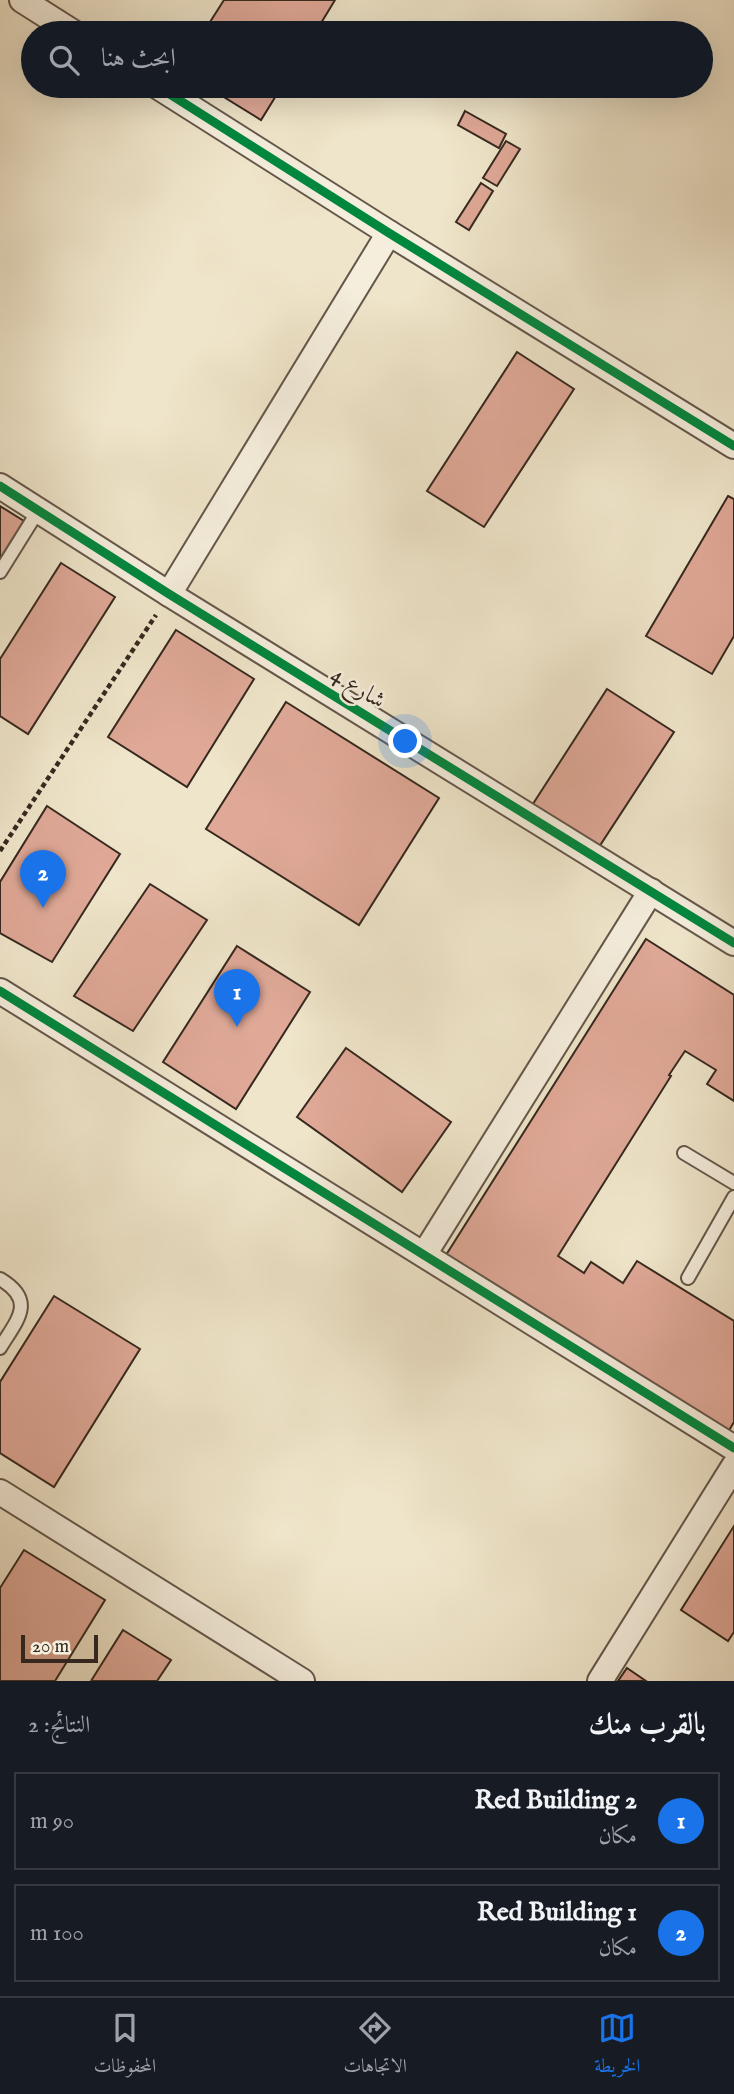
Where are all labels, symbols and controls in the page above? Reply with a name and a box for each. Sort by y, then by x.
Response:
search box [21,21,713,98]
icon: search [45,41,83,79]
text: ابحث هنا [101,42,176,75]
street label: شارع 4 [323,659,391,719]
your location [388,724,422,758]
pin: 2 [20,850,66,908]
pin: 1 [214,969,260,1027]
scale bar [21,1632,98,1664]
text: 20 m [32,1635,69,1659]
text: بالقرب منك [589,1707,706,1745]
text: النتائج: 2 [28,1711,90,1740]
text: Red Building 2 [475,1784,637,1817]
text: 90 m [30,1807,74,1836]
text: 1 [677,1807,685,1836]
text: مكان [598,1822,637,1851]
text: Red Building 1 [477,1896,637,1929]
text: 100 m [30,1919,84,1948]
text: 2 [676,1919,686,1948]
text: مكان [598,1934,637,1963]
tab: المحفوظات [94,2009,156,2084]
tab: الاتجاهات [343,2009,407,2084]
tab: الخريطة [594,2009,640,2084]

